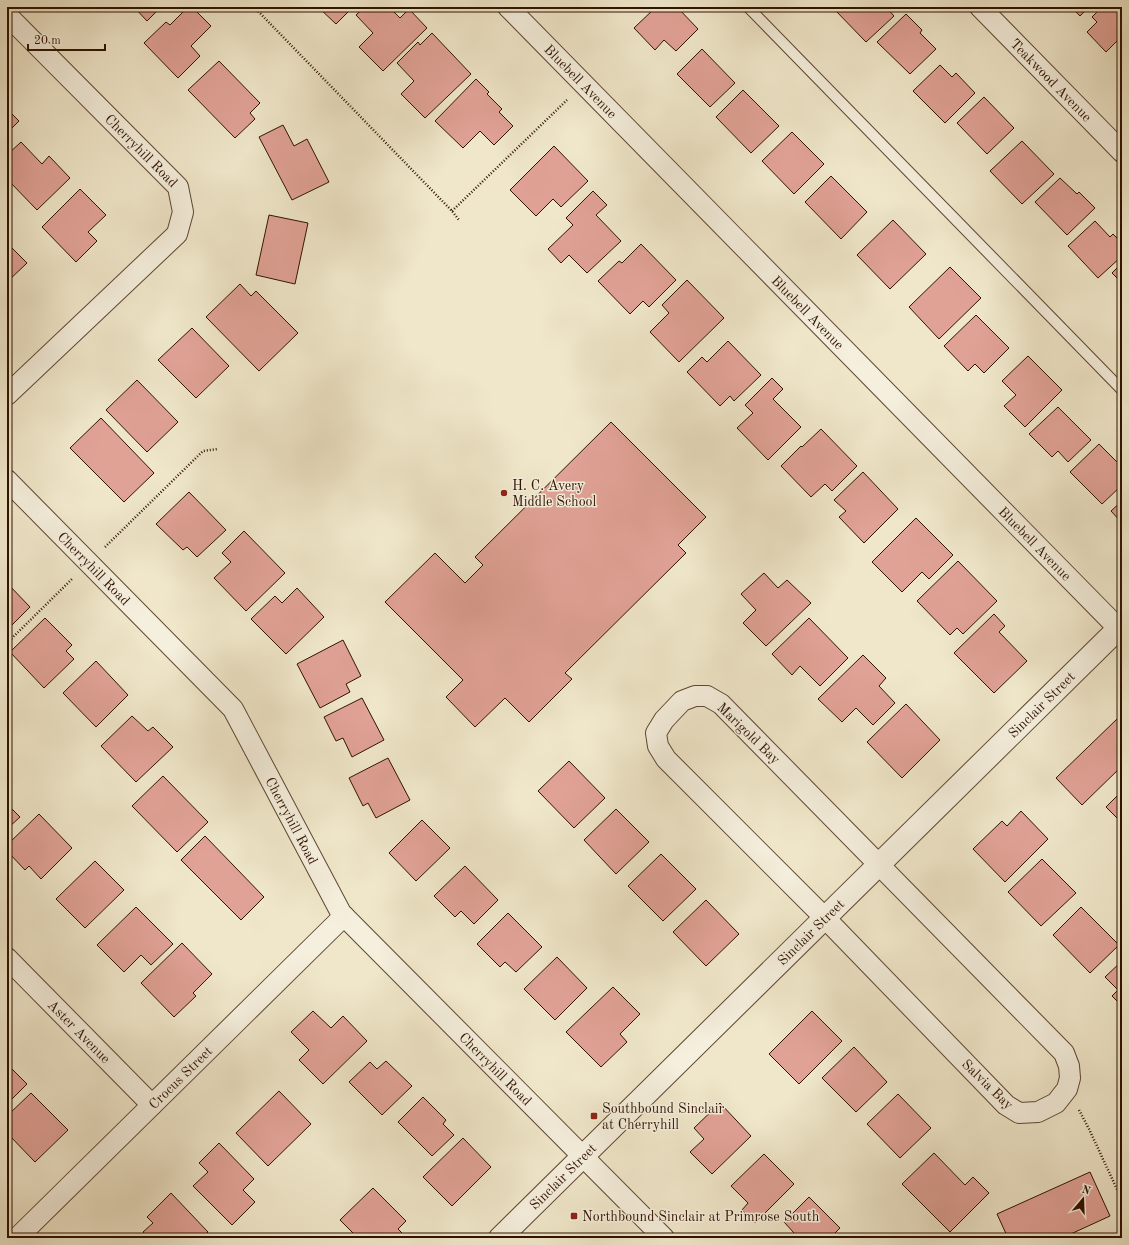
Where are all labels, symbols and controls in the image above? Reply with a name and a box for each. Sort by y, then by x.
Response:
scale bar [28,26,105,52]
text: 20 m [34,35,61,47]
street label: Teakwood Avenue [1007,37,1094,125]
street label: Bluebell Avenue [541,42,619,121]
street label: Cherryhill Road [102,112,180,190]
street label: Bluebell Avenue [768,274,846,353]
place label: H. C. Avery Middle School [512,479,597,509]
marker: H. C. Avery Middle School [499,488,509,498]
street label: Bluebell Avenue [995,505,1073,584]
street label: Cherryhill Road [55,530,132,608]
street label: Sinclair Street [1006,669,1078,741]
street label: Marigold Bay [714,700,783,767]
street label: Cherryhill Road [262,775,320,867]
street label: Sinclair Street [775,897,847,968]
street label: Aster Avenue [45,998,113,1066]
street label: Cherryhill Road [456,1030,534,1109]
street label: Crocus Street [146,1044,215,1112]
street label: Salvia Bay [959,1057,1016,1113]
place label: Southbound Sinclair at Cherryhill [602,1102,725,1132]
marker: Southbound Sinclair at Cherryhill [589,1111,599,1121]
street label: Sinclair Street [527,1141,600,1213]
north arrow [1063,1179,1103,1219]
text: N [1080,1184,1092,1198]
place label: Northbound Sinclair at Primrose South [582,1210,820,1224]
marker: Northbound Sinclair at Primrose South [569,1211,579,1221]

